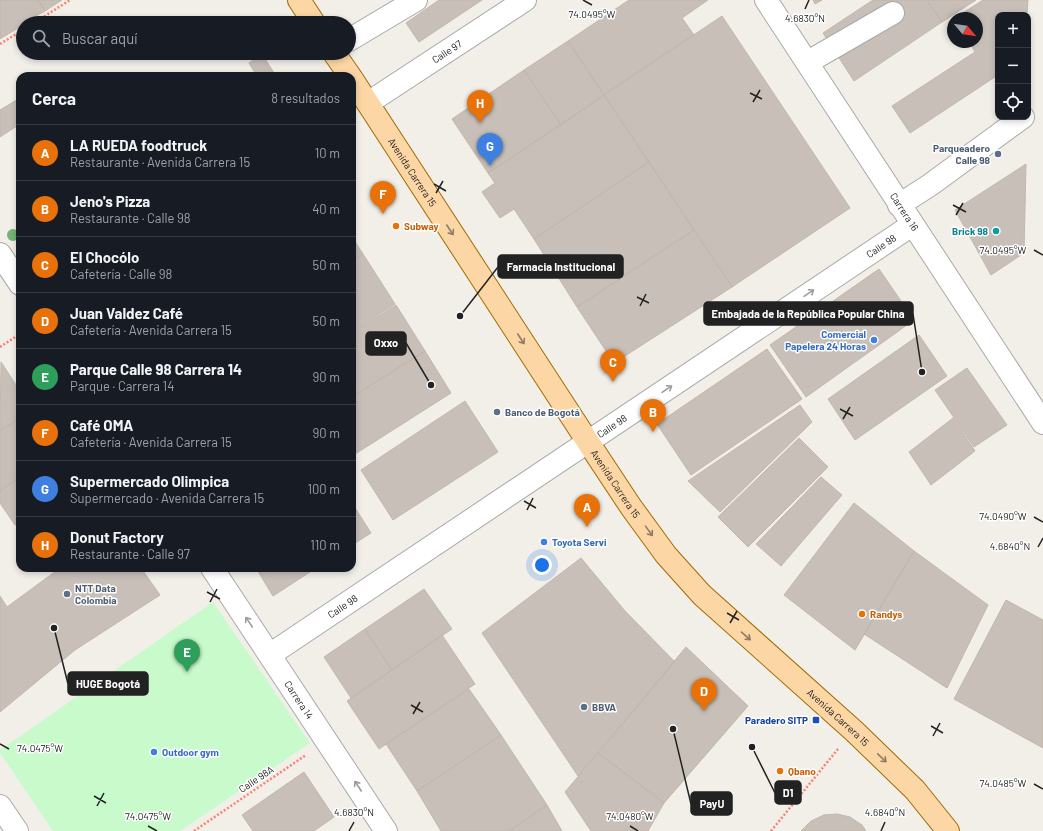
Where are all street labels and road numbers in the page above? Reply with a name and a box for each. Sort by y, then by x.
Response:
street label: Calle 97 [429,37,464,66]
street label: Avenida Carrera 15 [386,136,439,209]
street label: Carrera 16 [888,190,921,233]
street label: Calle 98 [864,231,898,260]
street label: Calle 98 [594,412,629,440]
street label: Avenida Carrera 15 [589,447,643,520]
street label: Calle 98 [325,592,360,620]
street label: Carrera 14 [282,678,316,721]
street label: Avenida Carrera 15 [805,686,872,748]
street label: Calle 98A [236,763,276,795]

